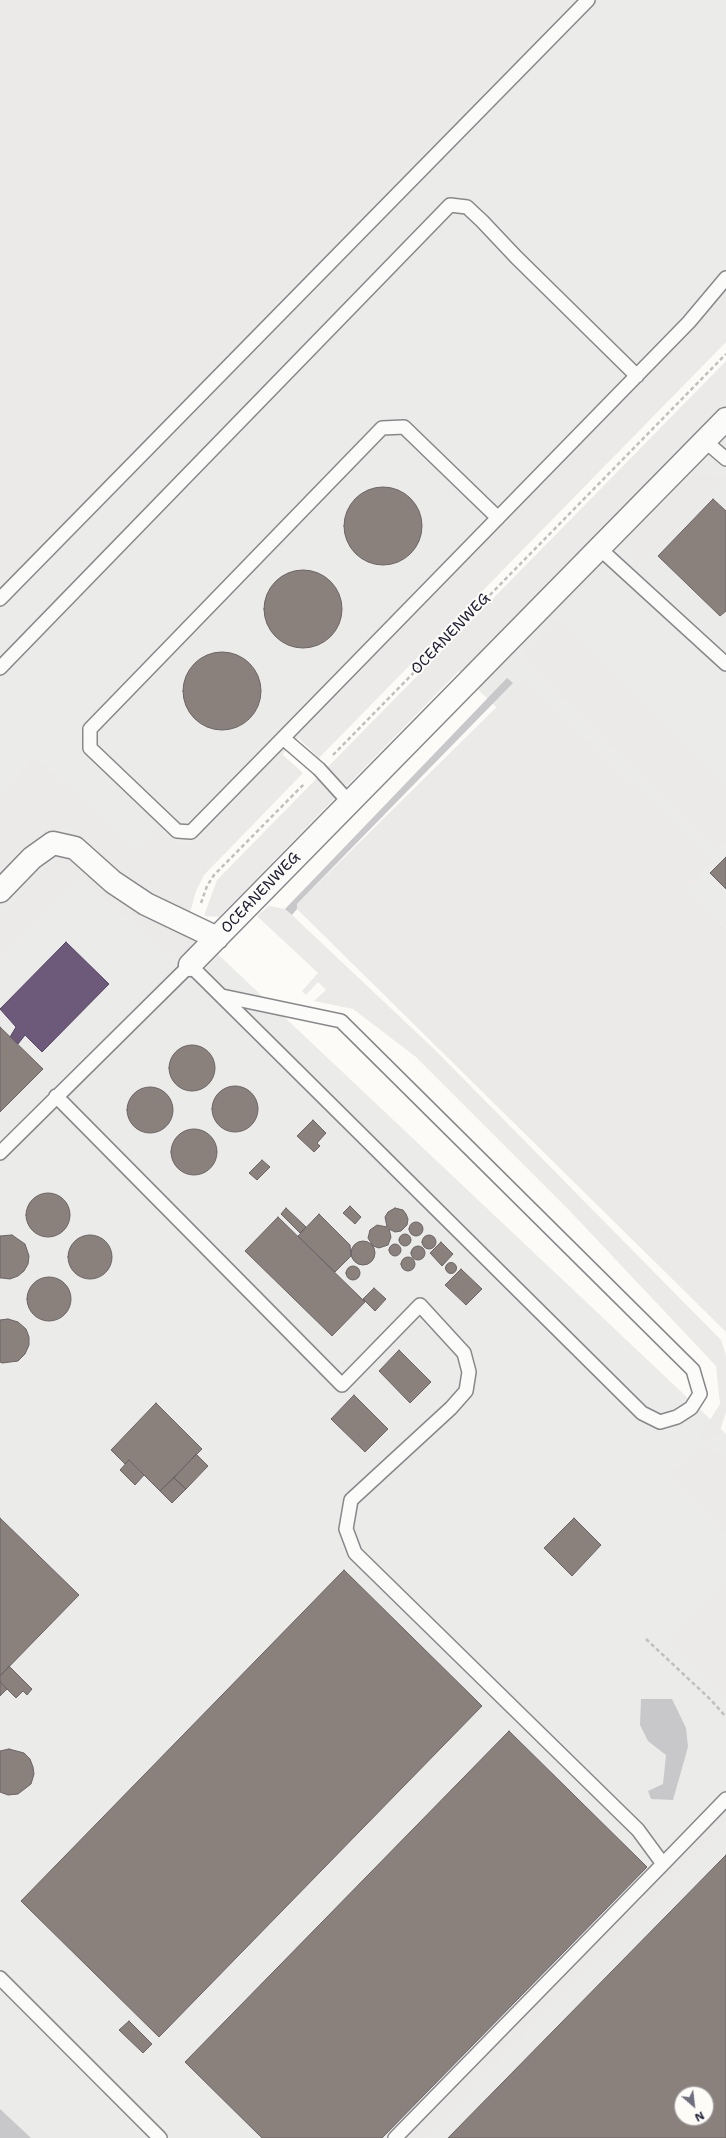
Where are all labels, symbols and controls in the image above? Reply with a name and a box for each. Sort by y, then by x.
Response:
street label: OCEANENWEG [408,590,494,678]
street label: OCEANENWEG [218,849,304,937]
north arrow [674,2086,714,2126]
text: N [692,2107,707,2125]

